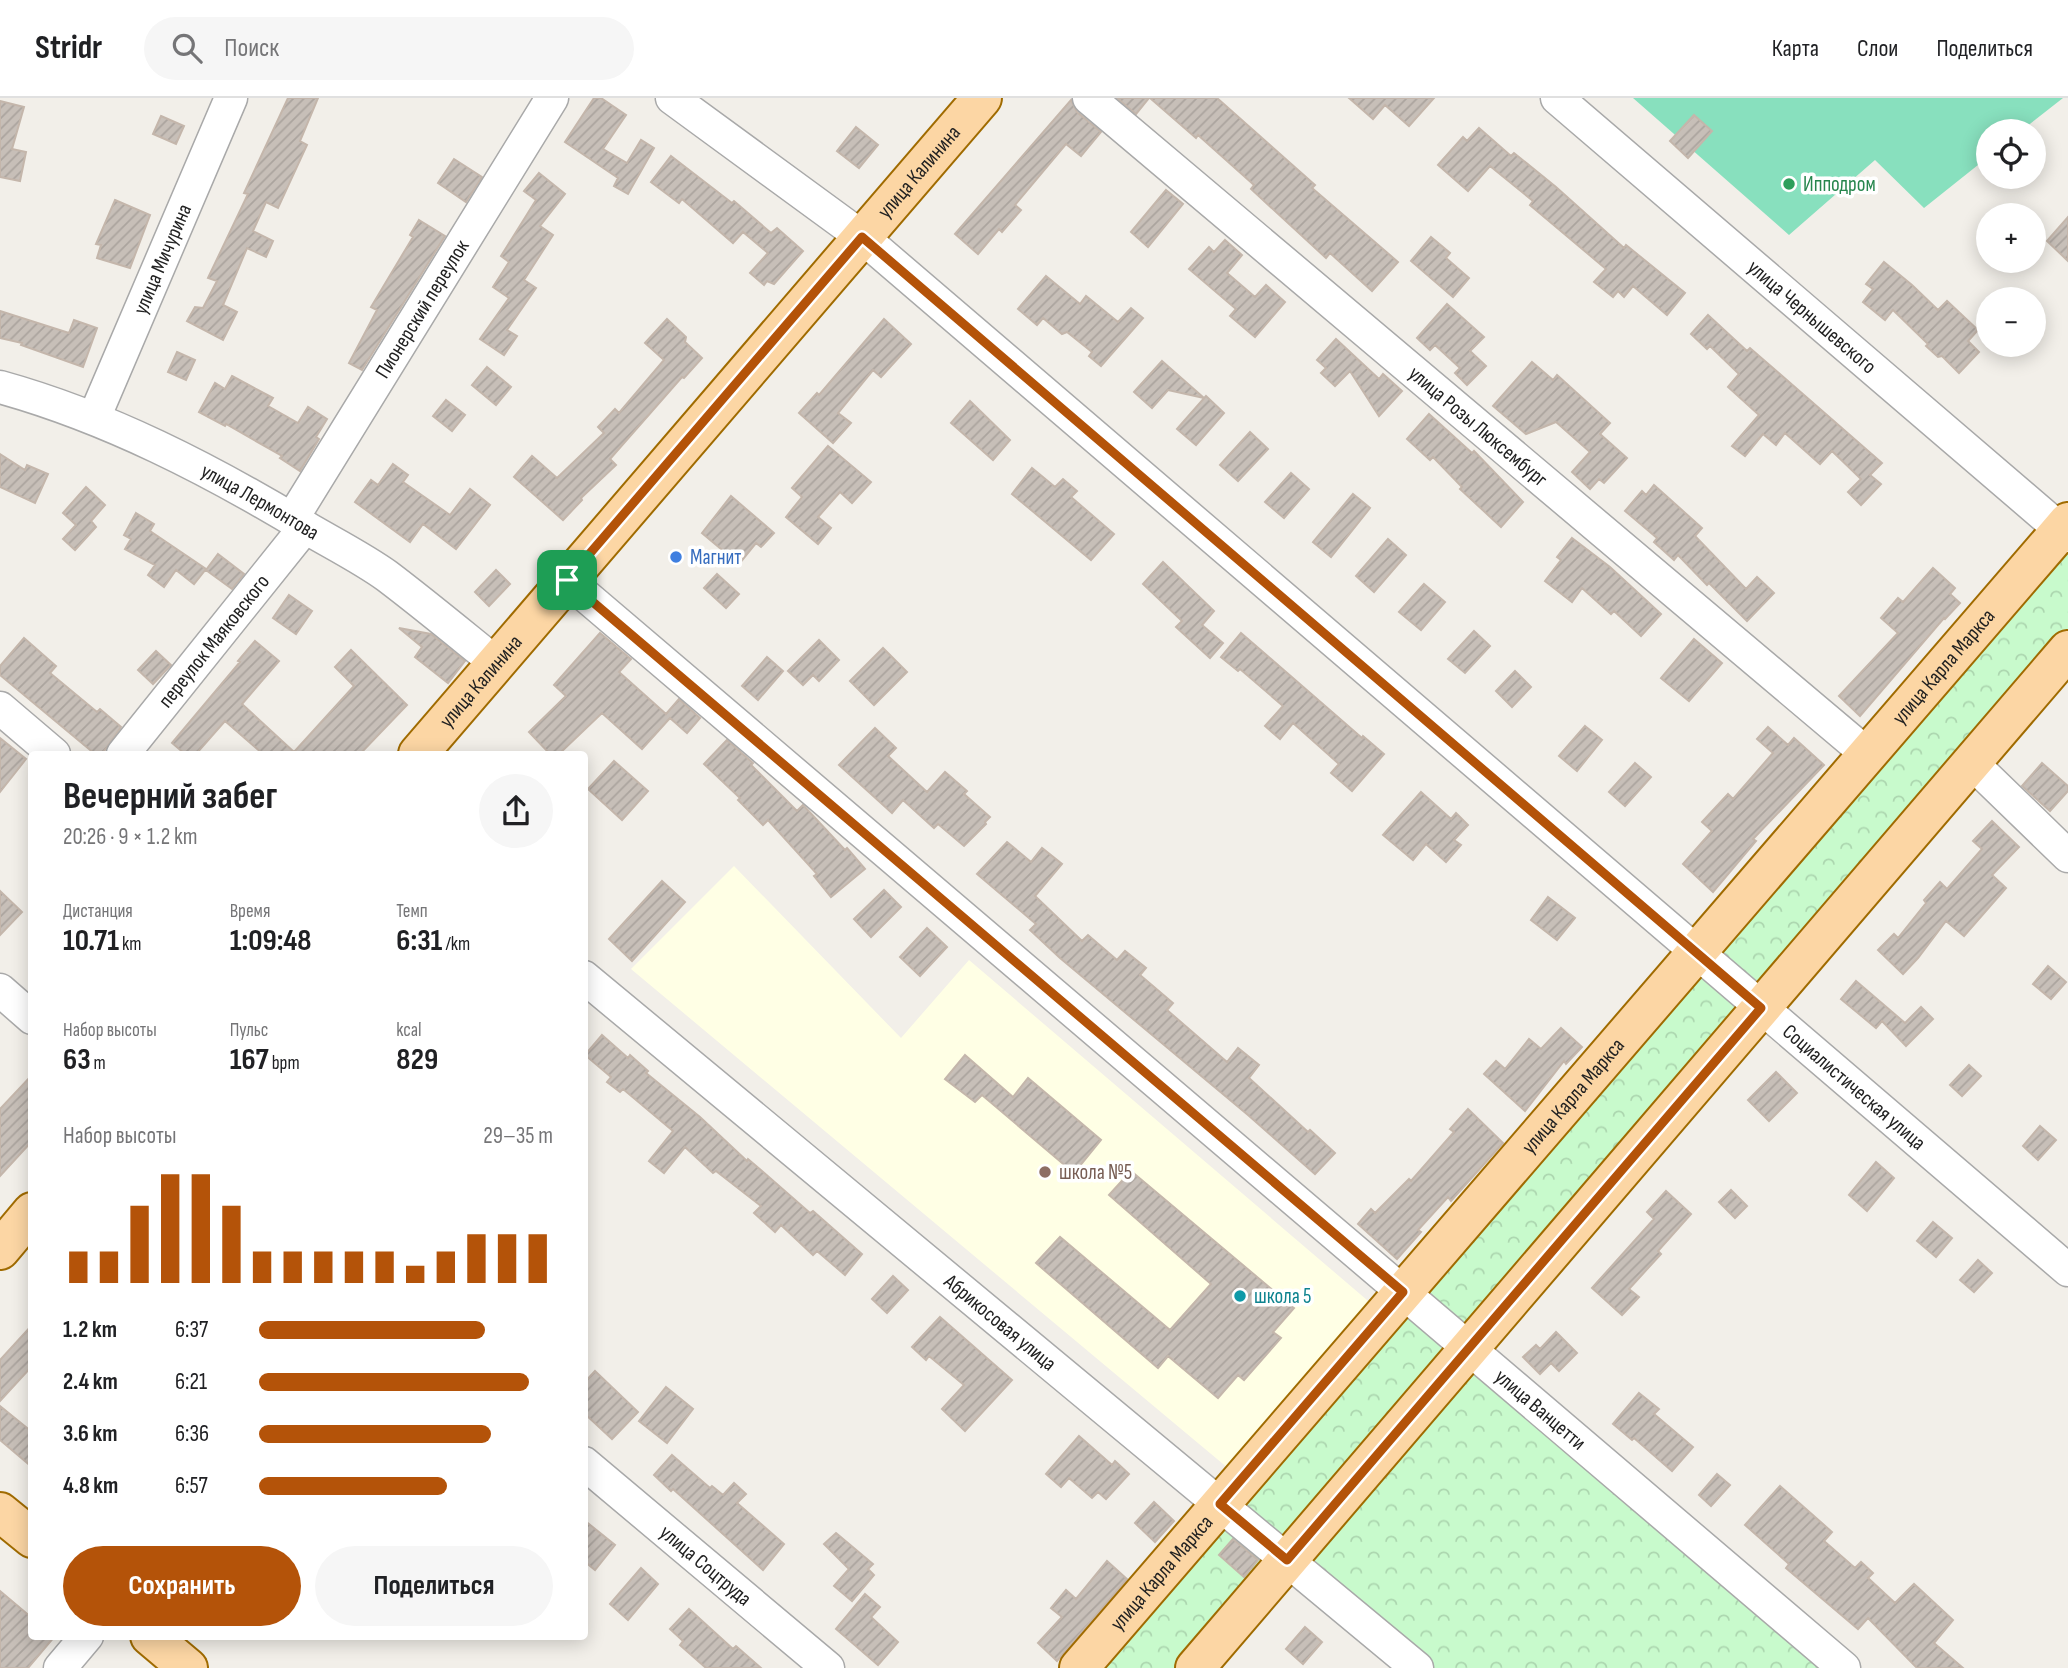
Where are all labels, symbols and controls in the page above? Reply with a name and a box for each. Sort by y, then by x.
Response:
search box [144,17,634,80]
text: Stridr [35,28,102,68]
icon: search [168,29,206,67]
text: Поиск [224,33,279,64]
text: Карта [1772,34,1819,63]
text: Слои [1857,34,1898,63]
text: Поделиться [1936,34,2033,63]
map controls [1976,119,2046,357]
button: locate [1976,119,2046,189]
street label: улица Калинина [872,120,965,223]
place label: Ипподром [1803,172,1876,197]
marker: Ипподром [1781,176,1797,192]
street label: улица Мичурина [128,200,197,318]
button: + [1976,203,2046,273]
street label: Пионерский переулок [370,235,474,383]
street label: улица Чернышевского [1743,255,1882,379]
button: − [1976,287,2046,357]
street label: улица Розы Люксембург [1404,361,1553,492]
street label: улица Лермонтова [197,458,323,545]
place label: Магнит [690,545,741,570]
marker: Магнит [668,549,684,565]
pin [537,550,597,610]
icon: arrive [548,561,586,599]
street label: переулок Маяковского [153,569,275,712]
street label: улица Карла Маркса [1887,604,2000,729]
street label: улица Калинина [434,630,527,733]
text: Вечерний забег [63,774,277,819]
button: share [479,774,553,848]
text: 20:26 · 9 × 1.2 km [63,823,197,851]
text: Дистанция [63,900,133,923]
text: Время [230,900,270,923]
text: Темп [396,900,428,923]
text: 10.71 [63,923,119,959]
text: 1:09:48 [230,923,311,959]
text: 6:31 [396,923,442,959]
text: km [119,933,141,956]
text: /km [442,933,470,956]
text: Набор высоты [63,1019,157,1042]
text: Пульс [230,1019,268,1042]
text: kcal [396,1019,421,1042]
street label: Социалистическая улица [1778,1019,1931,1155]
street label: улица Карла Маркса [1516,1033,1630,1159]
text: 63 [63,1042,91,1078]
text: 167 [230,1042,269,1078]
text: 829 [396,1042,438,1078]
text: m [91,1052,106,1075]
text: bpm [269,1052,300,1075]
text: Набор высоты [63,1122,176,1150]
text: 29–35 m [483,1122,553,1150]
place label: школа №5 [1059,1160,1132,1185]
marker: школа №5 [1037,1164,1053,1180]
street label: Абрикосовая улица [939,1268,1061,1376]
place label: школа 5 [1254,1284,1311,1309]
marker: школа 5 [1232,1288,1248,1304]
text: 1.2 km [63,1316,117,1344]
text: 6:37 [175,1316,208,1344]
street label: улица Ванцетти [1490,1364,1591,1455]
text: 2.4 km [63,1368,118,1396]
text: 6:21 [175,1368,207,1396]
text: 3.6 km [63,1420,117,1448]
text: 6:36 [175,1420,209,1448]
text: 4.8 km [63,1472,118,1500]
text: 6:57 [175,1472,208,1500]
street label: улица Карла Маркса [1105,1510,1218,1635]
street label: улица Соцтруда [655,1520,757,1611]
button: Сохранить [63,1546,301,1626]
button: Поделиться [315,1546,553,1626]

